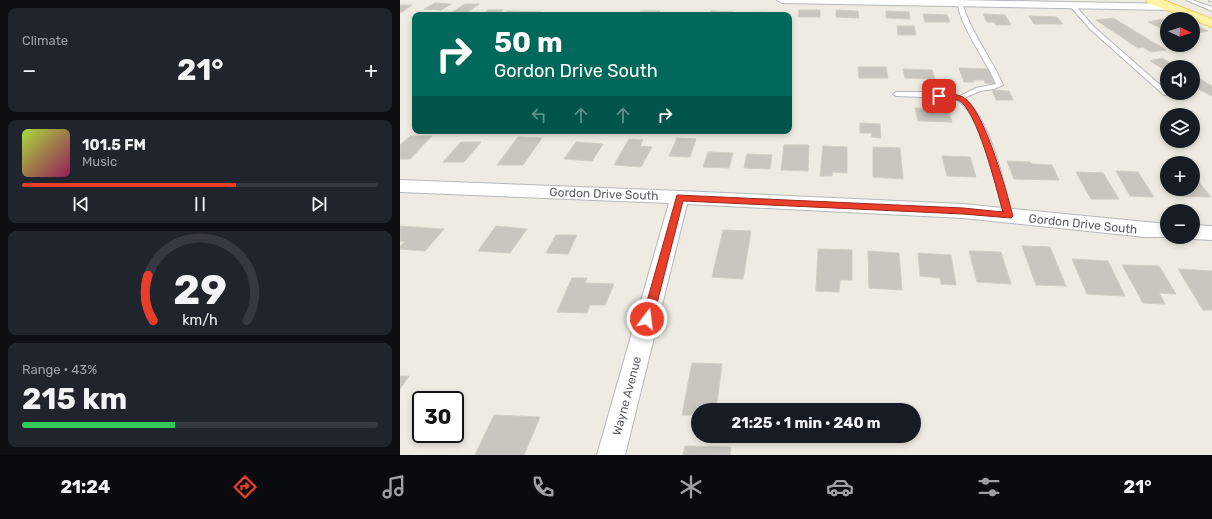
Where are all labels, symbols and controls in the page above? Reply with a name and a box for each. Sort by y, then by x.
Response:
north arrow [1160,12,1200,52]
map controls [1160,12,1200,244]
text: 50 m [494,26,563,59]
icon: right [428,28,480,80]
text: Climate [22,33,68,48]
text: 21° [177,52,224,88]
text: − [22,57,36,84]
text: + [364,57,378,84]
text: Gordon Drive South [494,60,658,82]
button: sound [1160,60,1200,100]
pin [922,79,956,113]
icon: arrive [928,85,950,107]
icon: left [528,104,550,126]
icon: ahead [570,104,592,126]
icon: ahead [612,104,634,126]
icon: right [654,104,676,126]
button: layers [1160,108,1200,148]
text: 101.5 FM [82,136,146,154]
text: Music [82,154,117,169]
button: + [1160,156,1200,196]
street label: Gordon Drive South [549,185,659,203]
icon: previous [70,193,92,215]
icon: pause [189,193,211,215]
icon: next [308,193,330,215]
button: − [1160,204,1200,244]
street label: Gordon Drive South [1028,211,1138,237]
text: 29 [173,265,227,314]
position arrow [626,298,668,340]
text: km/h [182,312,218,329]
street label: Wayne Avenue [610,355,644,437]
text: Range · 43% [22,362,97,377]
text: 215 km [22,381,127,417]
speed limit sign: 30 [412,391,464,443]
text: 21:25 · 1 min · 240 m [731,414,881,432]
icon: directions [231,473,259,501]
icon: music [380,473,408,501]
icon: phone [529,473,557,501]
icon: climate [677,473,705,501]
icon: car [826,473,854,501]
icon: filters [975,473,1003,501]
text: 21:24 [60,476,110,498]
text: 21° [1124,476,1152,498]

